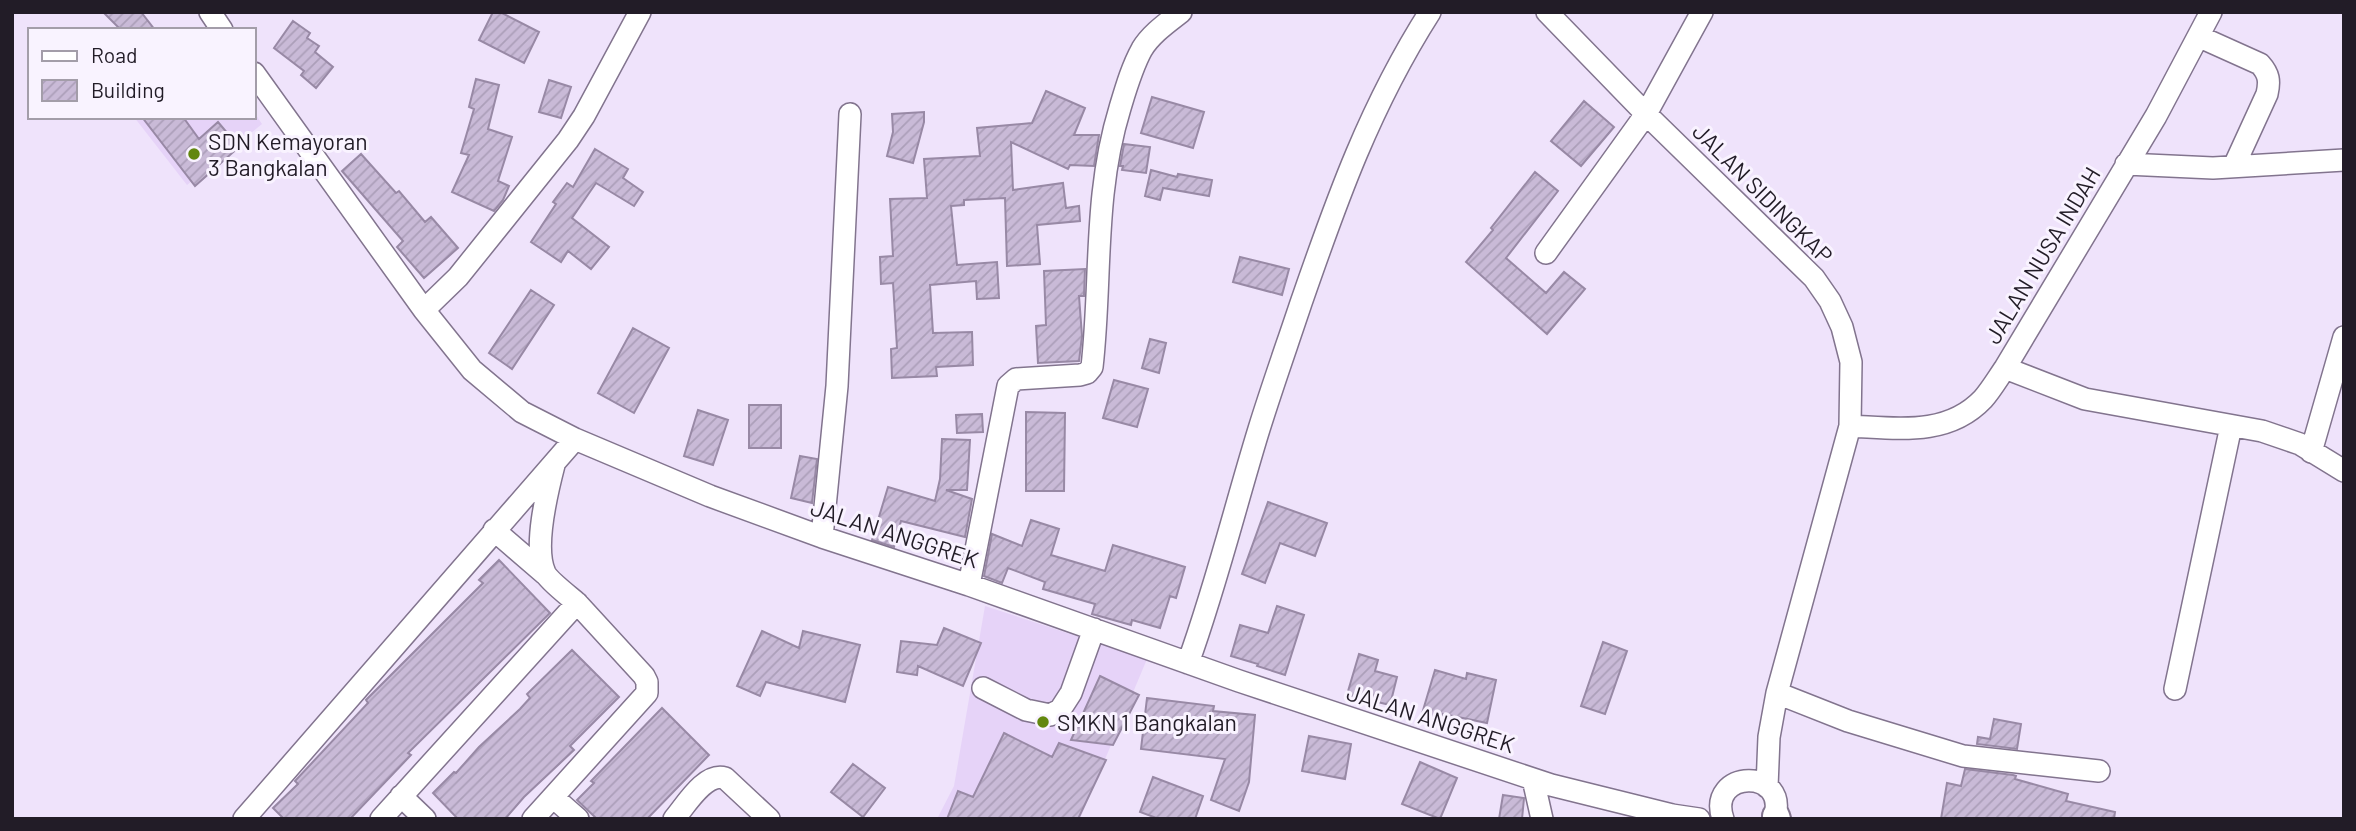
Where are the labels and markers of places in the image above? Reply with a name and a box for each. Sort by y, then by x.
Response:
place label: SDN Kemayoran 3 Bangkalan [208,127,368,181]
marker: SDN Kemayoran 3 Bangkalan [186,146,202,162]
place label: SMKN 1 Bangkalan [1057,708,1237,736]
marker: SMKN 1 Bangkalan [1035,714,1051,730]

